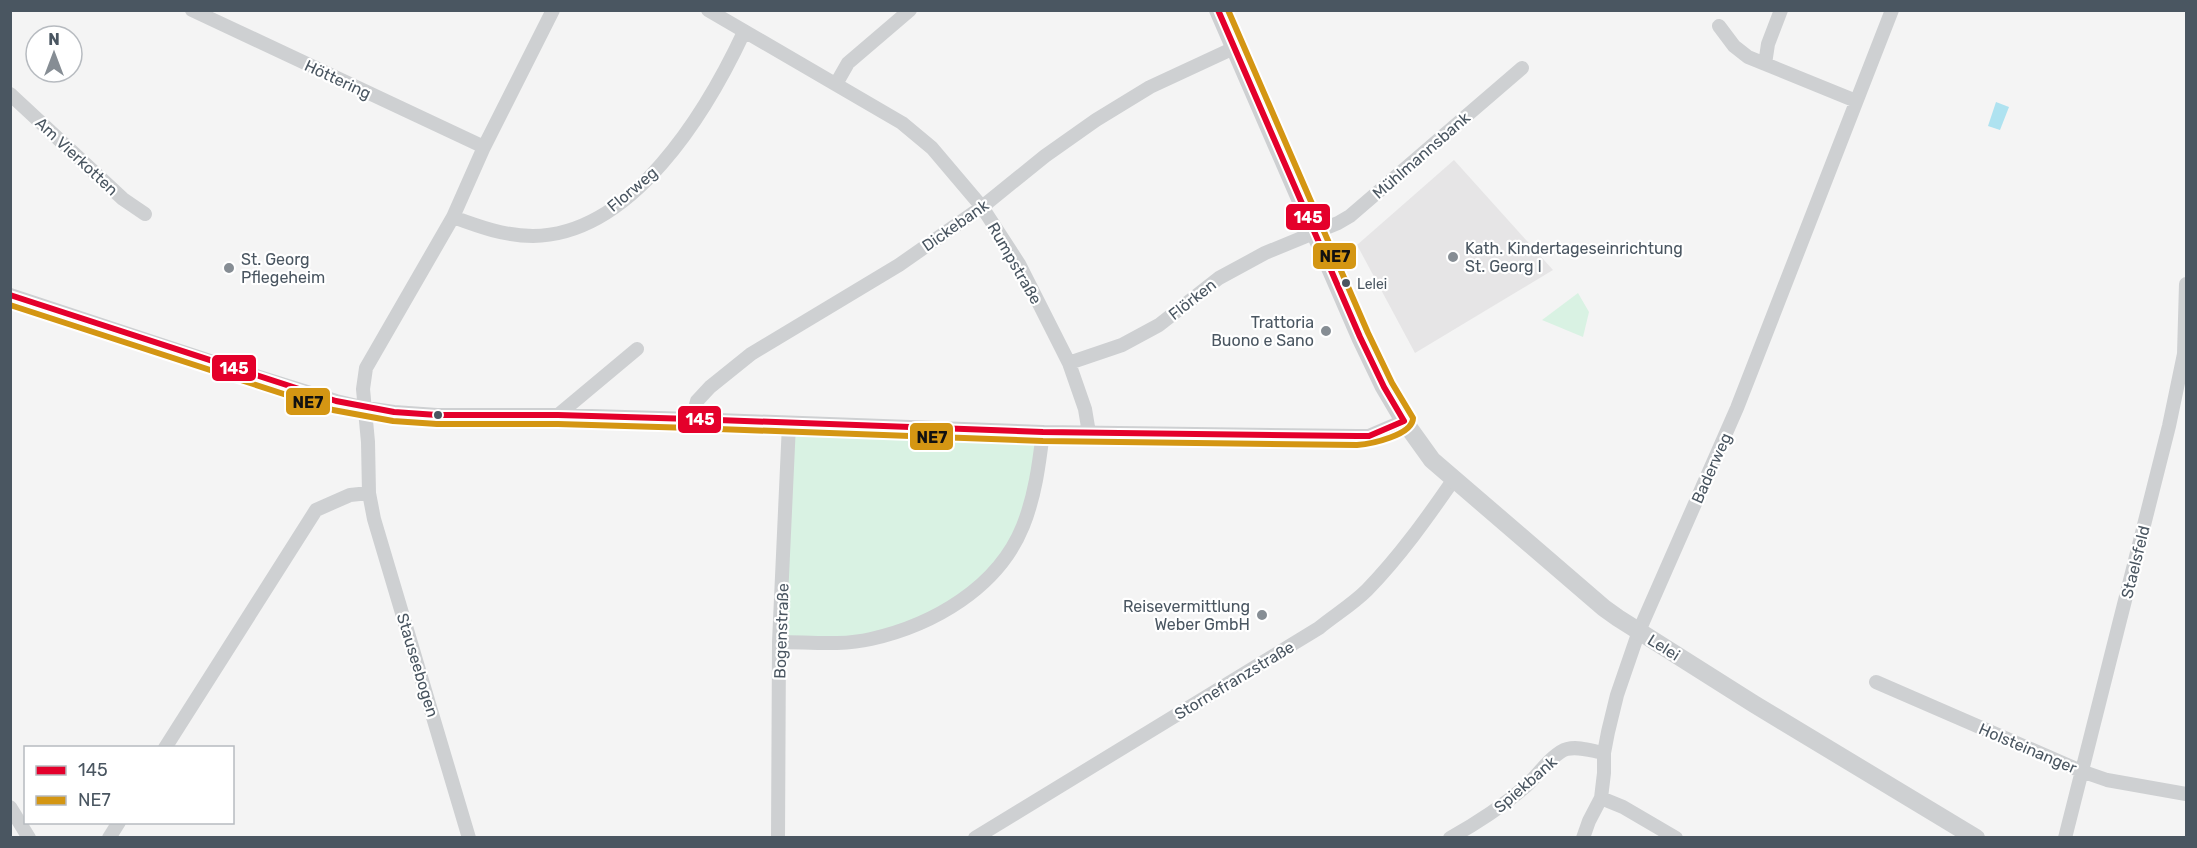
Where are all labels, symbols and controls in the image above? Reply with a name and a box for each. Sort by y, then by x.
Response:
north arrow [24,24,84,84]
text: N [48,30,60,49]
street label: Höttering [302,56,374,103]
street label: Mühlmannsbank [1369,107,1474,203]
street label: Am Vierkotten [31,113,122,199]
street label: Florweg [603,163,661,216]
street label: Dickebank [918,195,993,255]
line badge: 145 [1285,203,1331,231]
text: 145 [1293,208,1323,227]
street label: Rumpstraße [983,219,1046,308]
place label: Kath. Kindertageseinrichtung St. Georg I [1465,239,1683,276]
line badge: NE7 [1312,242,1357,270]
text: NE7 [1320,247,1350,266]
place label: St. Georg Pflegeheim [241,250,325,287]
marker: Kath. Kindertageseinrichtung St. Georg I [1446,250,1460,264]
marker: St. Georg Pflegeheim [222,261,236,275]
street label: Flörken [1165,275,1220,324]
place label: Lelei [1357,276,1387,293]
marker: Lelei [1340,277,1352,289]
place label: Trattoria Buono e Sano [1211,313,1314,350]
marker: Trattoria Buono e Sano [1319,324,1333,338]
line badge: 145 [211,354,257,382]
text: 145 [219,359,249,378]
line badge: NE7 [285,387,331,416]
text: NE7 [293,393,323,412]
line badge: 145 [677,405,722,434]
unlabelled marker [432,409,444,421]
text: 145 [685,410,715,429]
line badge: NE7 [909,422,954,451]
text: NE7 [917,428,947,447]
street label: Baderweg [1687,430,1735,506]
street label: Staelsfeld [2117,524,2154,601]
street label: Bogenstraße [770,583,793,679]
place label: Reisevermittlung Weber GmbH [1123,597,1250,634]
marker: Reisevermittlung Weber GmbH [1255,608,1269,622]
street label: Stauseebogen [393,611,442,719]
street label: Lelei [1644,630,1683,665]
street label: Stornefranzstraße [1171,637,1298,724]
street label: Holsteinanger [1976,719,2080,778]
legend [24,746,234,824]
street label: Spiekbank [1490,752,1561,817]
text: 145 [78,759,108,781]
text: NE7 [78,789,111,811]

